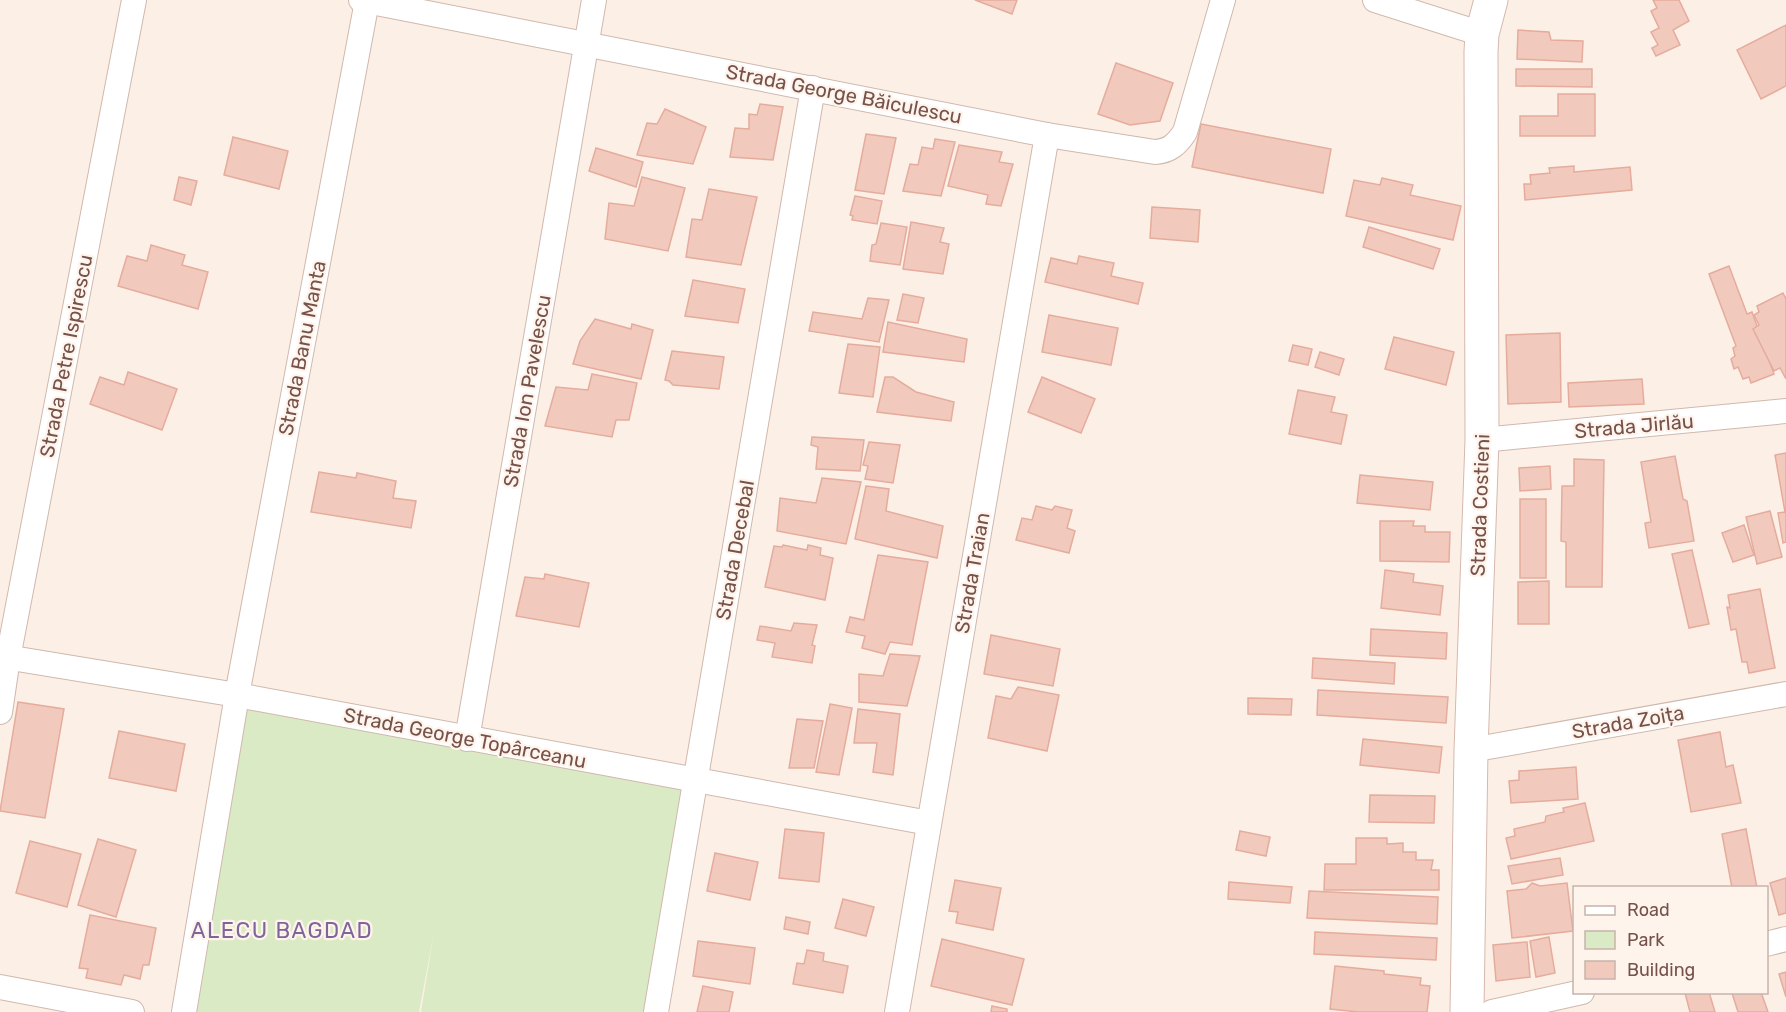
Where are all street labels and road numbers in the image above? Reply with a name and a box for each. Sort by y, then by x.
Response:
street label: Strada George Băiculescu [724,59,964,129]
street label: Strada Petre Ispirescu [35,253,97,459]
street label: Strada Banu Manta [273,258,331,438]
street label: Strada Ion Pavelescu [498,293,556,489]
street label: Strada Jirlău [1573,409,1695,443]
street label: Strada Costieni [1466,433,1494,577]
street label: Strada Decebal [711,478,759,622]
street label: Strada Traian [950,511,994,635]
street label: Strada Zoița [1570,700,1686,744]
street label: Strada George Topârceanu [342,703,588,773]

